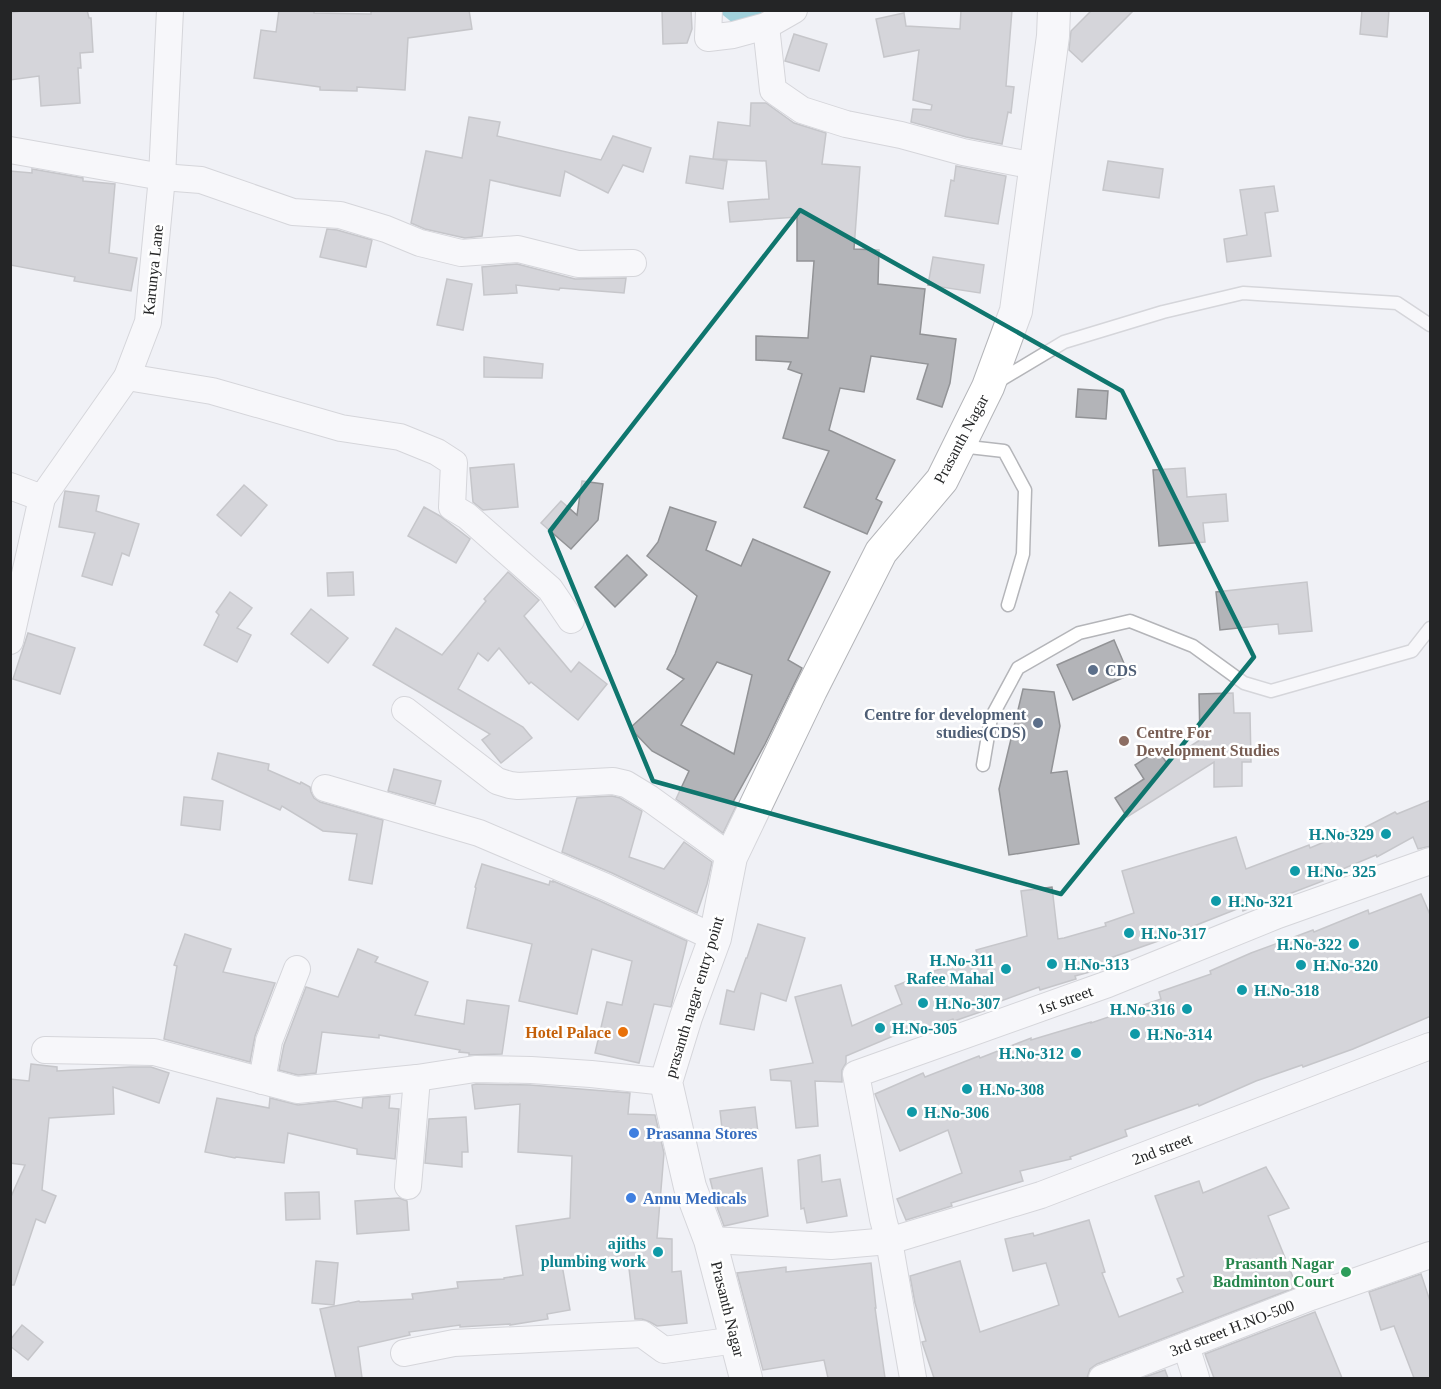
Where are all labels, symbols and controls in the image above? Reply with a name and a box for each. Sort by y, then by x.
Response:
street label: Karunya Lane [140,224,167,316]
street label: Prasanth Nagar [930,391,993,487]
place label: CDS [1105,662,1137,679]
marker: CDS [1086,663,1100,677]
place label: Centre for development studies(CDS) [864,706,1027,742]
marker: Centre for development studies(CDS) [1031,716,1045,730]
place label: Centre For Development Studies [1136,724,1280,760]
marker: Centre For Development Studies [1117,734,1131,748]
place label: H.No-329 [1309,826,1374,843]
marker: H.No-329 [1379,827,1393,841]
place label: H.No- 325 [1307,863,1376,880]
marker: H.No- 325 [1288,864,1302,878]
place label: H.No-321 [1228,893,1293,910]
marker: H.No-321 [1209,894,1223,908]
street label: prasanth nagar entry point [661,914,728,1080]
place label: H.No-317 [1141,925,1206,942]
marker: H.No-317 [1122,926,1136,940]
place label: H.No-322 [1277,936,1342,953]
marker: H.No-322 [1347,937,1361,951]
place label: H.No-311 Rafee Mahal [906,952,995,987]
place label: H.No-313 [1064,956,1129,973]
marker: H.No-313 [1045,957,1059,971]
place label: H.No-320 [1313,957,1378,974]
marker: H.No-320 [1294,958,1308,972]
marker: H.No-311 Rafee Mahal [999,962,1013,976]
street label: 1st street [1035,982,1095,1018]
place label: H.No-318 [1254,982,1319,999]
marker: H.No-318 [1235,983,1249,997]
place label: H.No-307 [935,995,1000,1012]
marker: H.No-307 [916,996,930,1010]
place label: H.No-316 [1110,1001,1175,1018]
marker: H.No-316 [1180,1002,1194,1016]
place label: H.No-305 [892,1020,957,1037]
marker: H.No-305 [873,1021,887,1035]
place label: Hotel Palace [525,1024,611,1041]
marker: Hotel Palace [616,1025,630,1039]
place label: H.No-314 [1147,1026,1212,1043]
marker: H.No-314 [1128,1027,1142,1041]
place label: H.No-312 [999,1045,1064,1062]
marker: H.No-312 [1069,1046,1083,1060]
place label: H.No-308 [979,1081,1044,1098]
marker: H.No-308 [960,1082,974,1096]
place label: H.No-306 [924,1104,989,1121]
marker: H.No-306 [905,1105,919,1119]
place label: Prasanna Stores [646,1125,757,1142]
marker: Prasanna Stores [627,1126,641,1140]
street label: 2nd street [1130,1130,1195,1168]
place label: Annu Medicals [643,1190,747,1207]
marker: Annu Medicals [624,1191,638,1205]
place label: ajiths plumbing work [541,1235,646,1271]
marker: ajiths plumbing work [651,1245,665,1259]
place label: Prasanth Nagar Badminton Court [1213,1255,1335,1290]
street label: Prasanth Nagar [707,1259,748,1360]
marker: Prasanth Nagar Badminton Court [1339,1265,1353,1279]
street label: 3rd street H.NO-500 [1167,1296,1297,1360]

